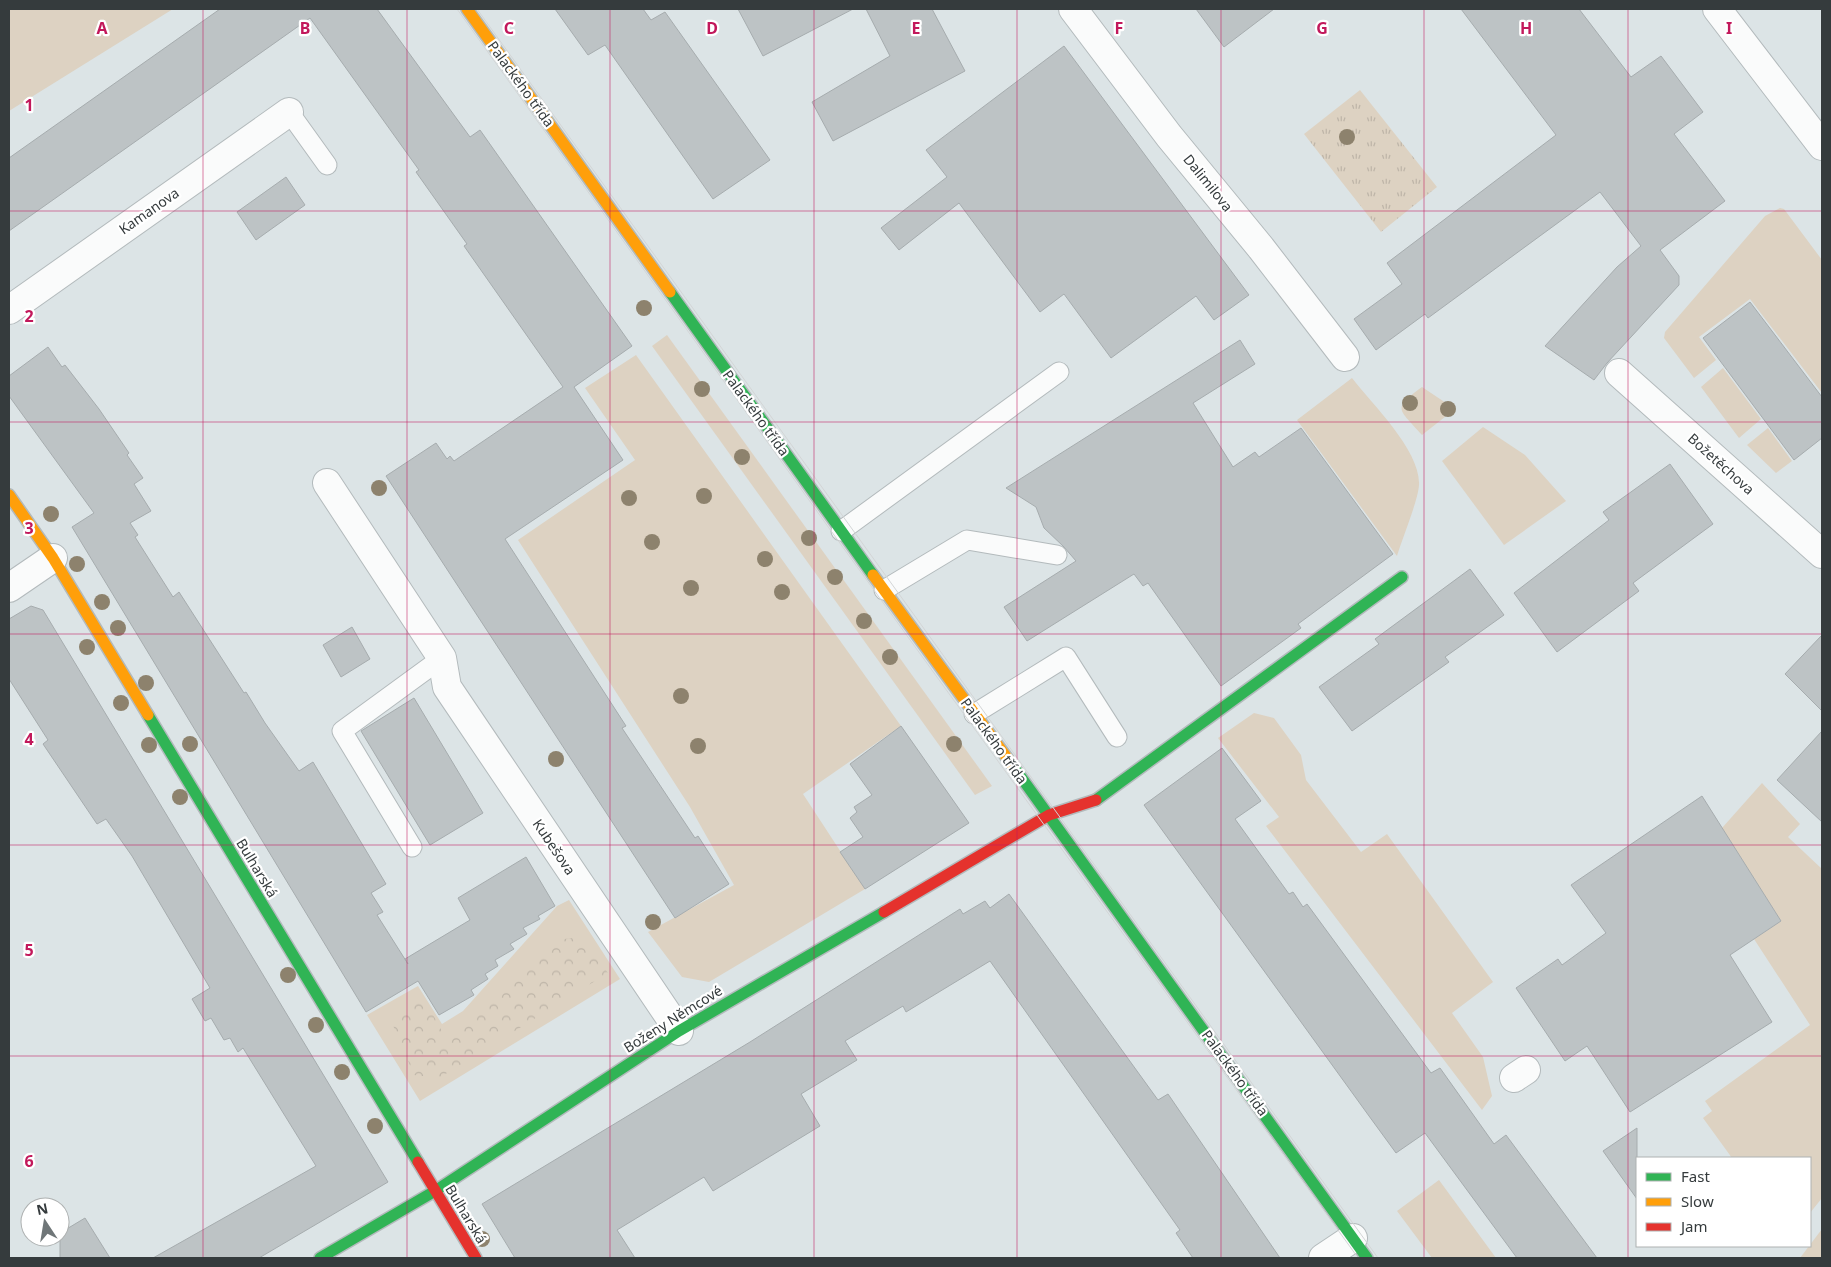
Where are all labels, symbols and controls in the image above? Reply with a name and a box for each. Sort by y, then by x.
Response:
text: A [96,17,108,39]
text: B [300,17,310,39]
text: C [504,17,514,39]
text: D [706,17,718,39]
text: E [912,17,921,39]
text: F [1115,17,1123,39]
text: G [1316,17,1328,39]
text: H [1520,17,1532,39]
text: I [1726,17,1732,39]
street label: Palackého třída [484,37,559,130]
text: 1 [24,94,34,116]
street label: Dalimilova [1179,150,1237,215]
street label: Kamanova [115,183,183,238]
text: 2 [24,305,34,327]
street label: Palackého třída [719,366,794,459]
street label: Božetěchova [1684,429,1759,499]
text: 3 [24,517,34,539]
street label: Palackého třída [957,694,1032,787]
text: 4 [24,728,34,750]
street label: Kubešova [529,815,580,878]
street label: Bulharská [232,835,282,901]
text: 5 [24,939,34,961]
street label: Boženy Němcové [620,981,726,1057]
street label: Palackého třída [1198,1026,1273,1119]
text: 6 [24,1150,34,1172]
legend [1636,1157,1811,1247]
text: Fast [1681,1166,1710,1186]
street label: Bulharská [441,1181,491,1247]
text: Slow [1681,1191,1714,1211]
north arrow [20,1197,70,1247]
text: N [35,1198,50,1219]
text: Jam [1679,1216,1708,1236]

